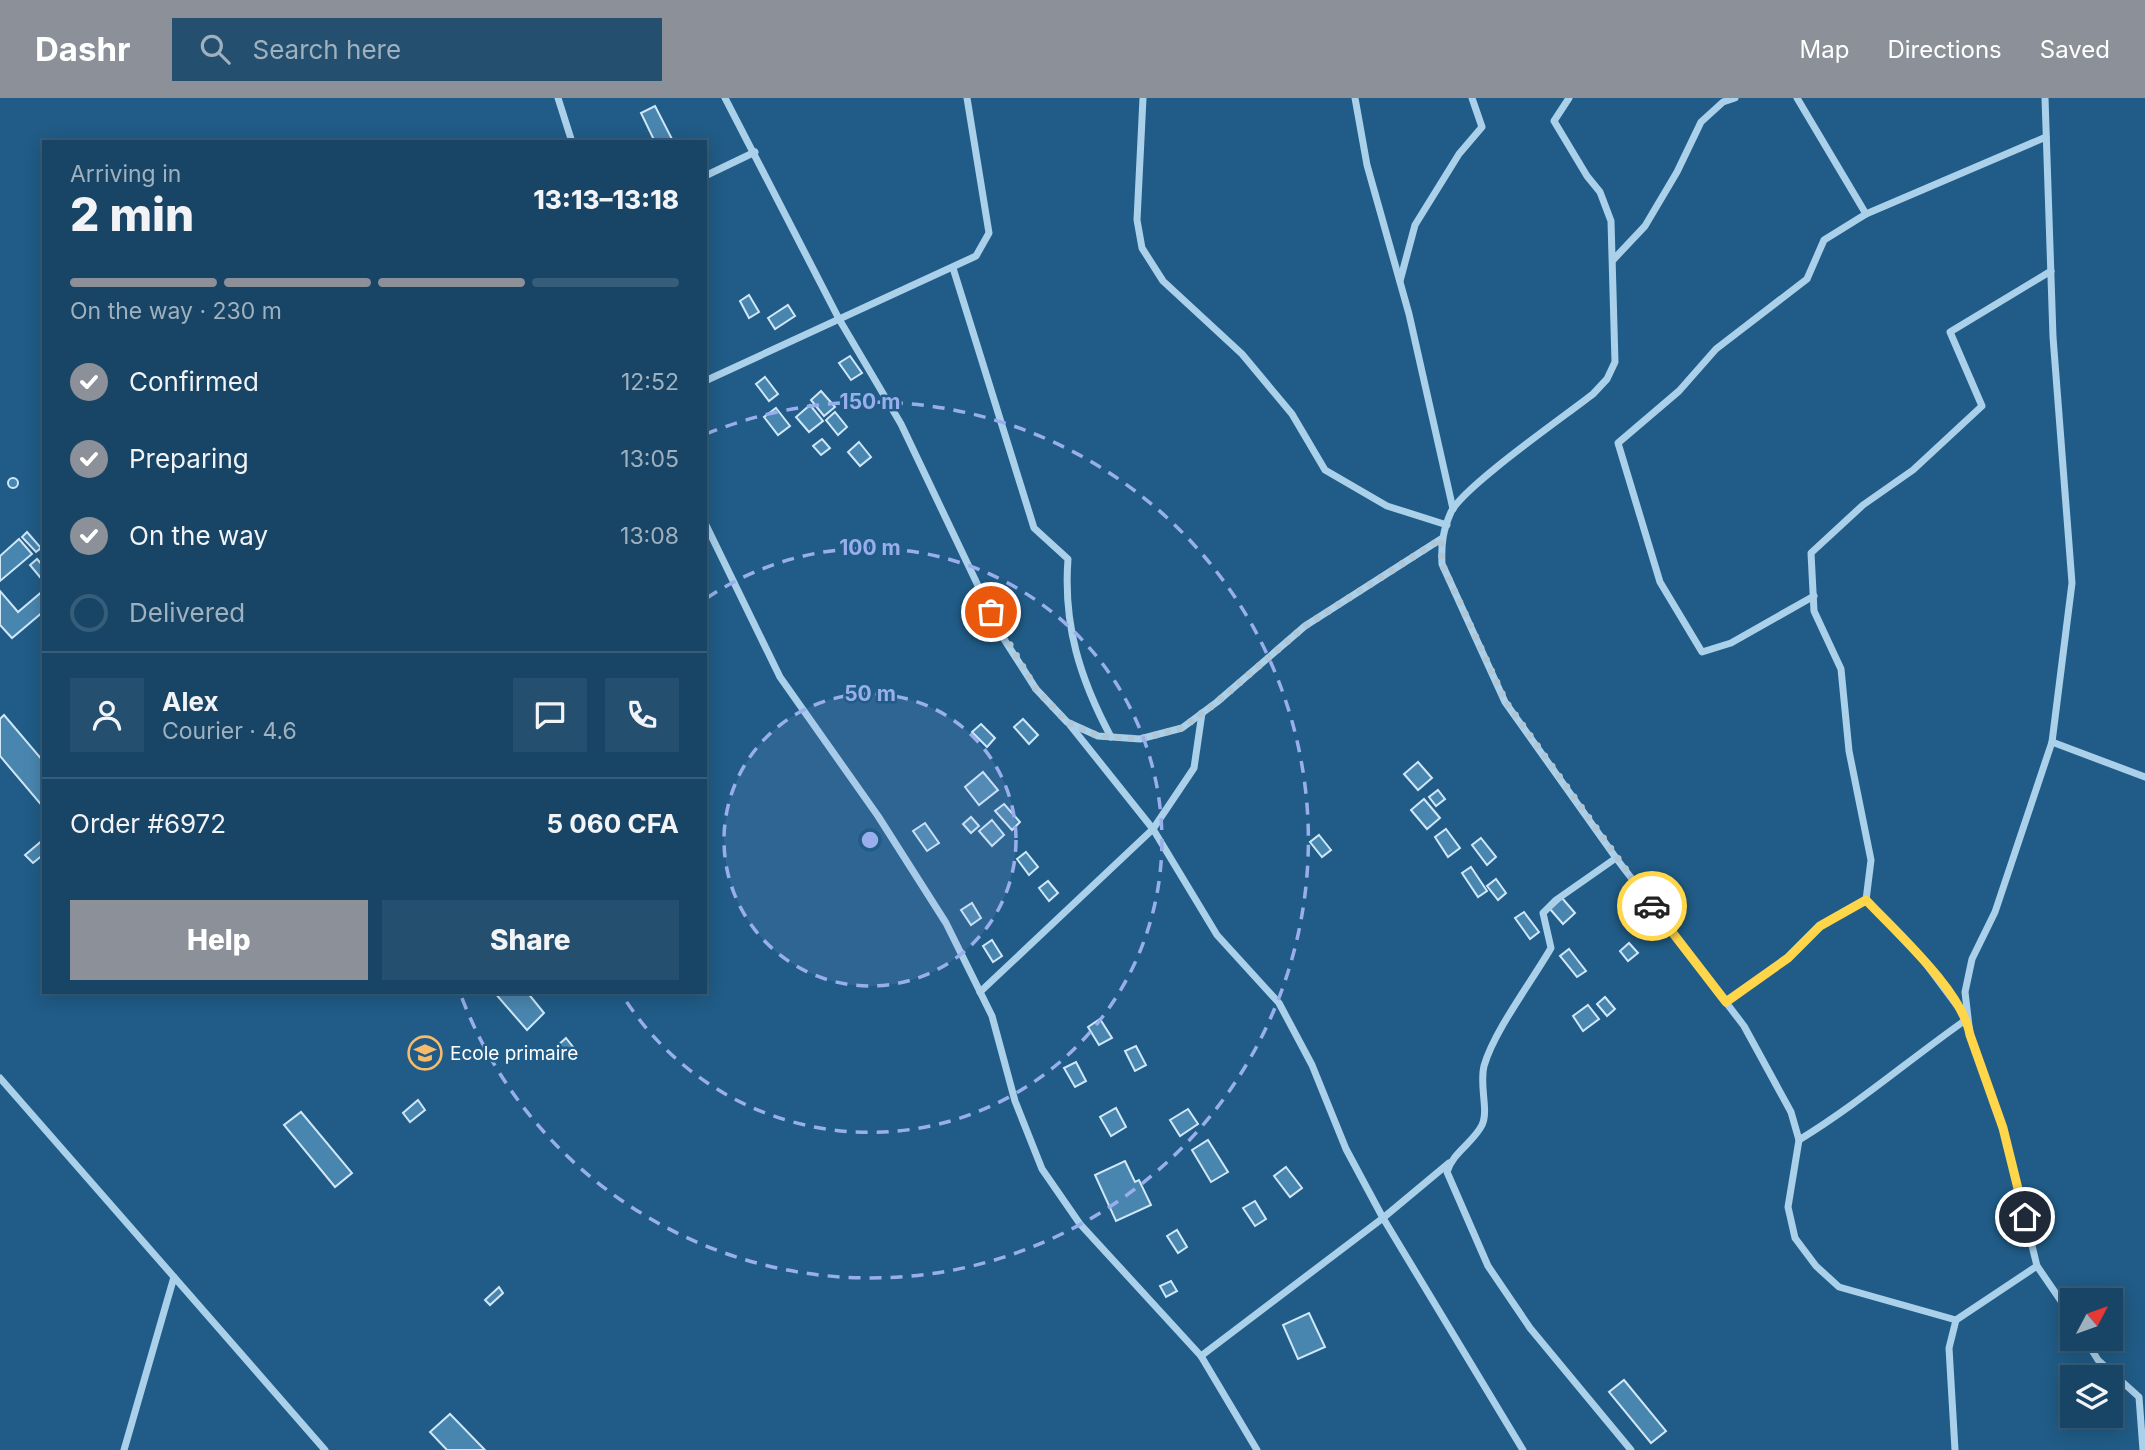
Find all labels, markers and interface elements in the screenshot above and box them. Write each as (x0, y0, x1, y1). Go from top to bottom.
search box (172, 18, 662, 81)
text: Dashr (35, 29, 130, 69)
icon: search (196, 30, 234, 68)
text: Search here (252, 34, 401, 65)
text: Map (1800, 35, 1849, 64)
text: Directions (1887, 35, 2002, 64)
text: Saved (2040, 35, 2110, 64)
text: Arriving in (70, 160, 181, 188)
text: 13:13–13:18 (533, 184, 679, 215)
text: 2 min (70, 186, 194, 242)
text: On the way · 230 m (70, 297, 282, 325)
icon: check (70, 363, 108, 401)
text: Confirmed (129, 366, 259, 397)
text: 12:52 (621, 368, 679, 396)
text: 150 m (840, 389, 900, 414)
icon: check (70, 440, 108, 478)
text: Preparing (129, 443, 249, 474)
text: 13:05 (620, 445, 679, 473)
icon: check (70, 517, 108, 555)
text: On the way (129, 520, 268, 551)
text: 13:08 (620, 522, 679, 550)
text: 100 m (839, 535, 901, 560)
pin (961, 582, 1021, 642)
icon: bag (972, 593, 1010, 631)
text: Delivered (129, 597, 245, 628)
button: person (70, 678, 144, 752)
button: chat (513, 678, 587, 752)
button: phone (605, 678, 679, 752)
text: 50 m (844, 681, 896, 706)
text: Alex (162, 686, 219, 717)
text: Courier · 4.6 (162, 717, 297, 745)
text: Order #6972 (70, 808, 226, 839)
text: 5 060 CFA (547, 808, 679, 839)
centre of rings (858, 828, 882, 852)
courier (1617, 871, 1687, 941)
icon: car (1633, 887, 1671, 925)
button: Help (70, 900, 368, 980)
button: Share (382, 900, 679, 980)
school or university icon: Ecole primaire (406, 1034, 444, 1072)
place label: Ecole primaire (450, 1042, 578, 1065)
pin (1995, 1187, 2055, 1247)
icon: home (2006, 1198, 2044, 1236)
north arrow (2060, 1288, 2123, 1351)
map controls (2060, 1288, 2123, 1428)
button: layers (2060, 1365, 2123, 1428)

